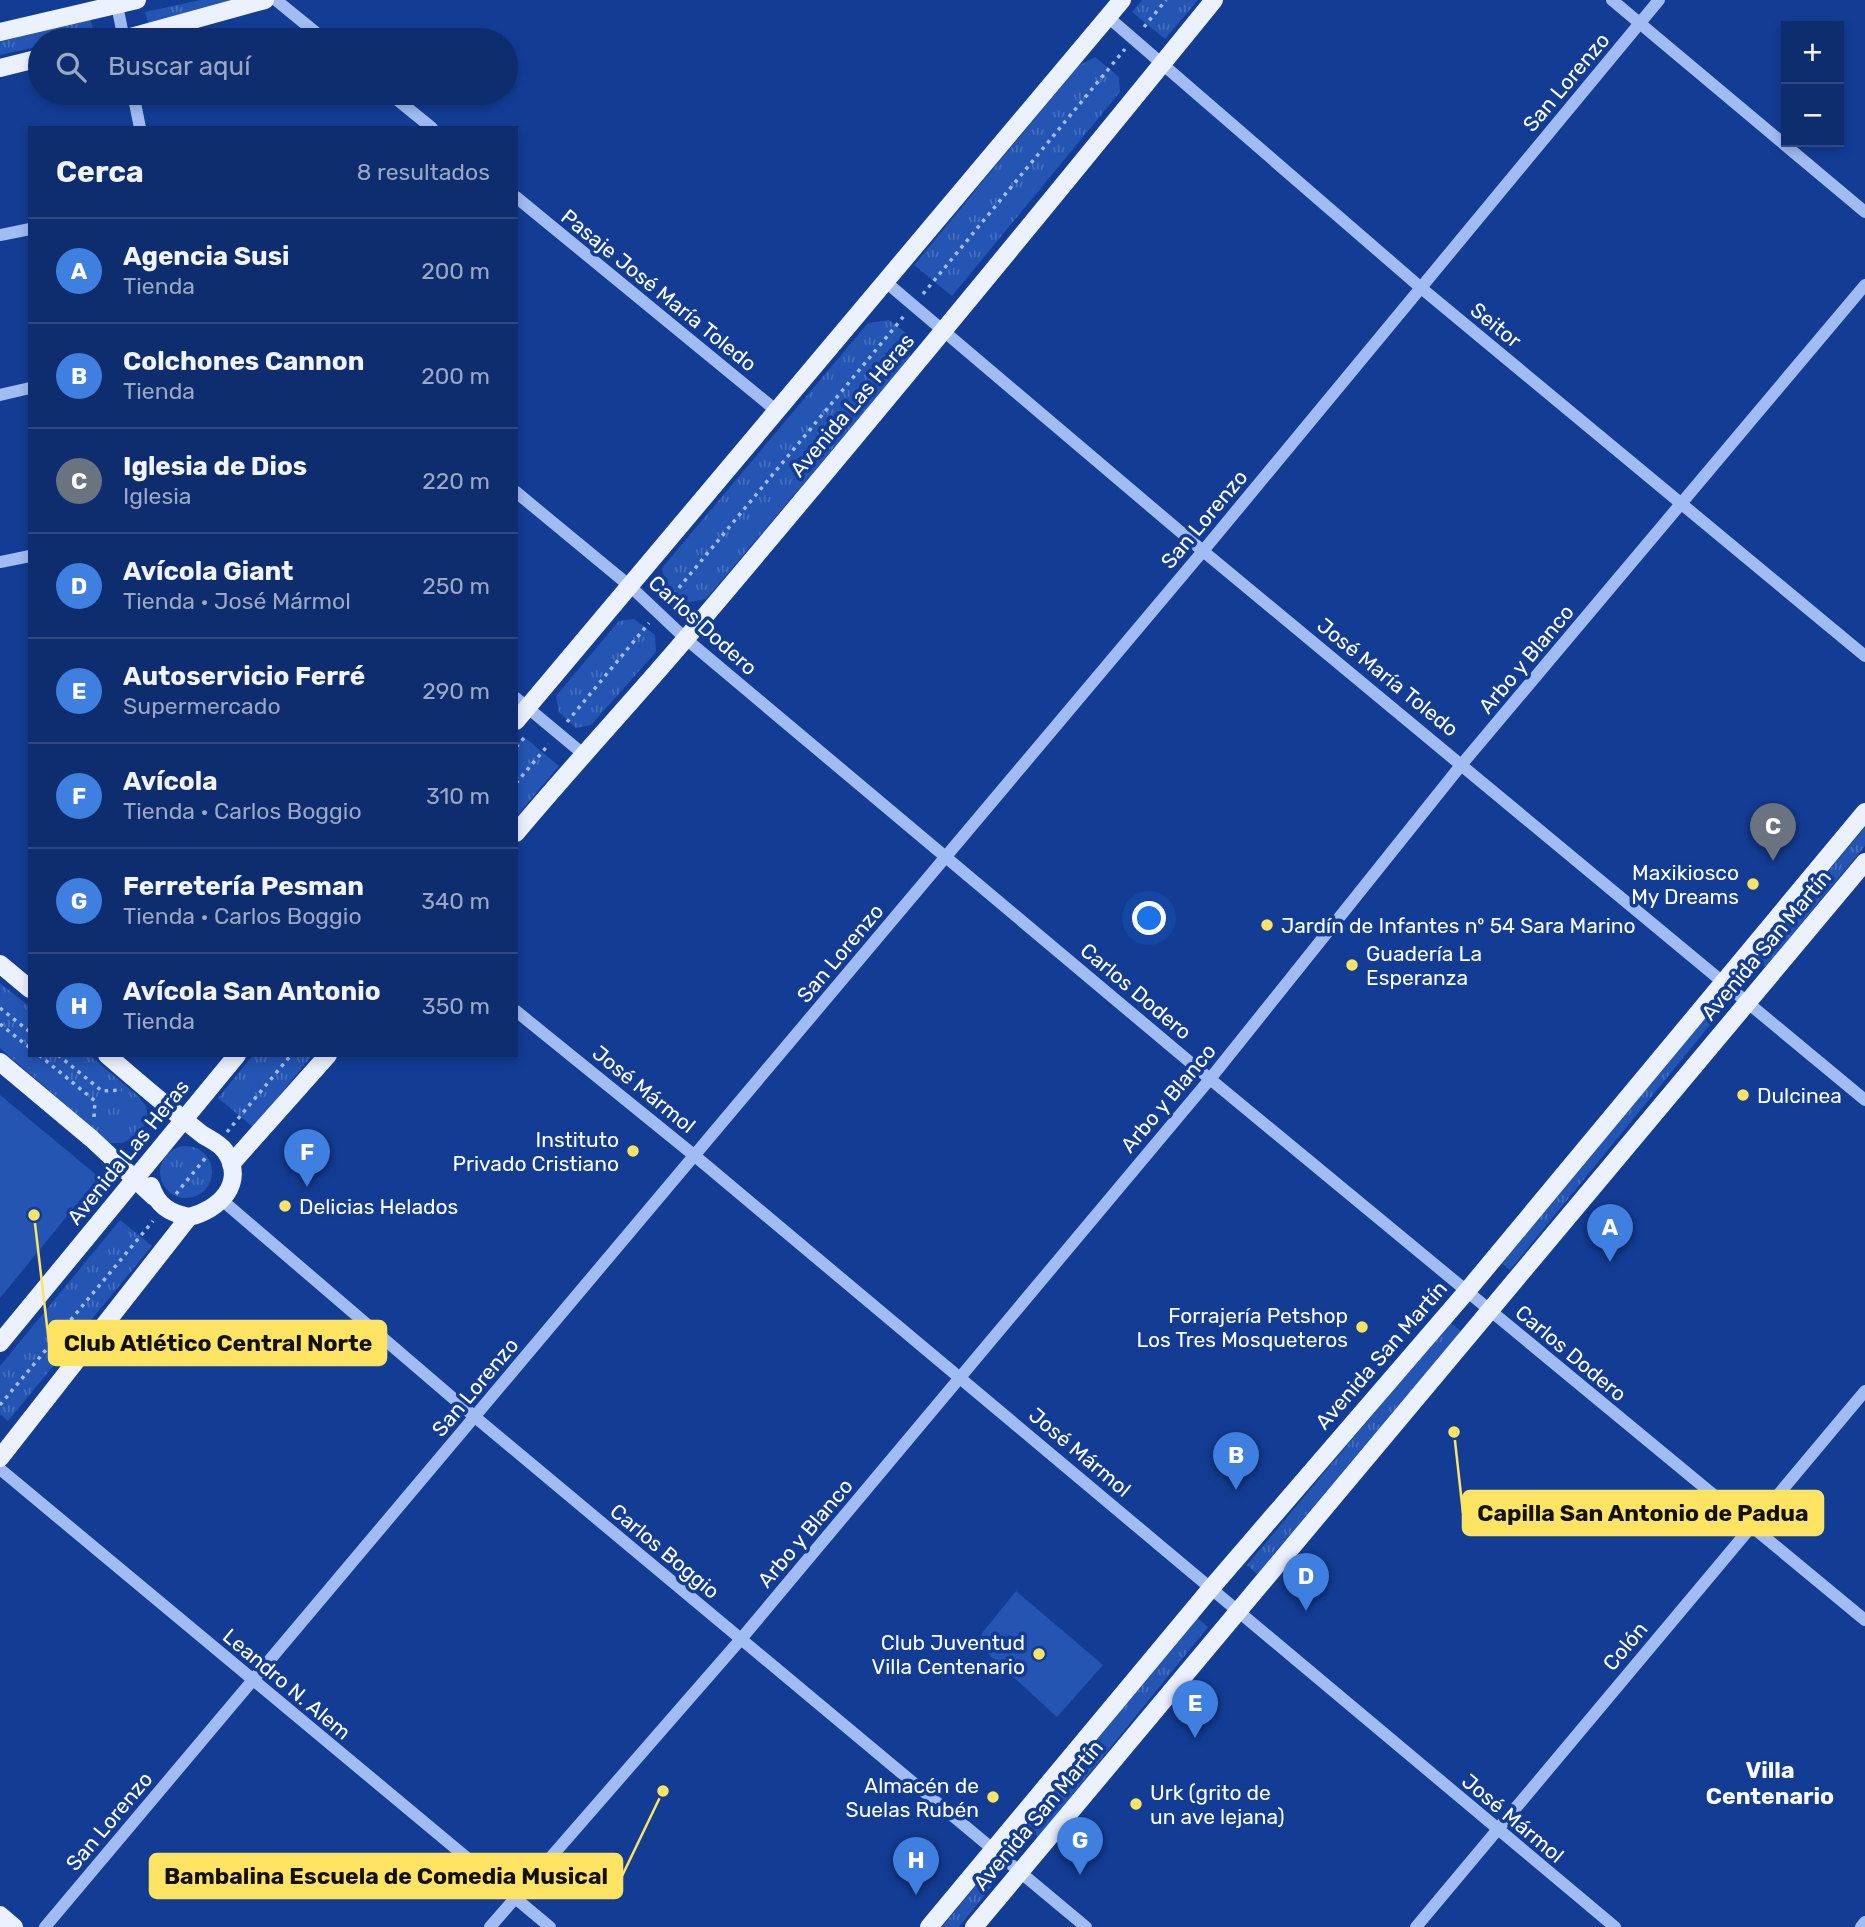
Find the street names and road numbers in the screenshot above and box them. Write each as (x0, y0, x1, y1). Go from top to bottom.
street label: San Lorenzo (1518, 28, 1614, 136)
street label: Pasaje José María Toledo (556, 204, 762, 376)
street label: Seitor (1466, 297, 1526, 353)
street label: Avenida Las Heras (785, 328, 919, 482)
street label: San Lorenzo (1156, 465, 1252, 573)
street label: Carlos Dodero (644, 570, 762, 680)
street label: Arbo y Blanco (1473, 599, 1579, 719)
street label: José María Toledo (1312, 612, 1464, 742)
street label: Avenida San Martín (1696, 865, 1836, 1025)
street label: San Lorenzo (792, 899, 888, 1007)
street label: Carlos Dodero (1075, 937, 1197, 1045)
street label: Arbo y Blanco (1115, 1038, 1221, 1158)
street label: José Mármol (588, 1040, 700, 1138)
street label: Avenida Las Heras (62, 1074, 194, 1230)
street label: Avenida San Martín (1310, 1276, 1452, 1434)
street label: Carlos Dodero (1510, 1299, 1632, 1407)
street label: San Lorenzo (427, 1333, 523, 1441)
street label: José Mármol (1024, 1402, 1136, 1502)
street label: Arbo y Blanco (752, 1473, 858, 1593)
street label: Carlos Boggio (605, 1498, 725, 1604)
street label: Colón (1597, 1617, 1653, 1675)
street label: Leandro N. Alem (218, 1623, 356, 1745)
street label: Avenida San Martín (968, 1735, 1108, 1895)
street label: San Lorenzo (61, 1767, 157, 1875)
street label: José Mármol (1457, 1768, 1569, 1868)

